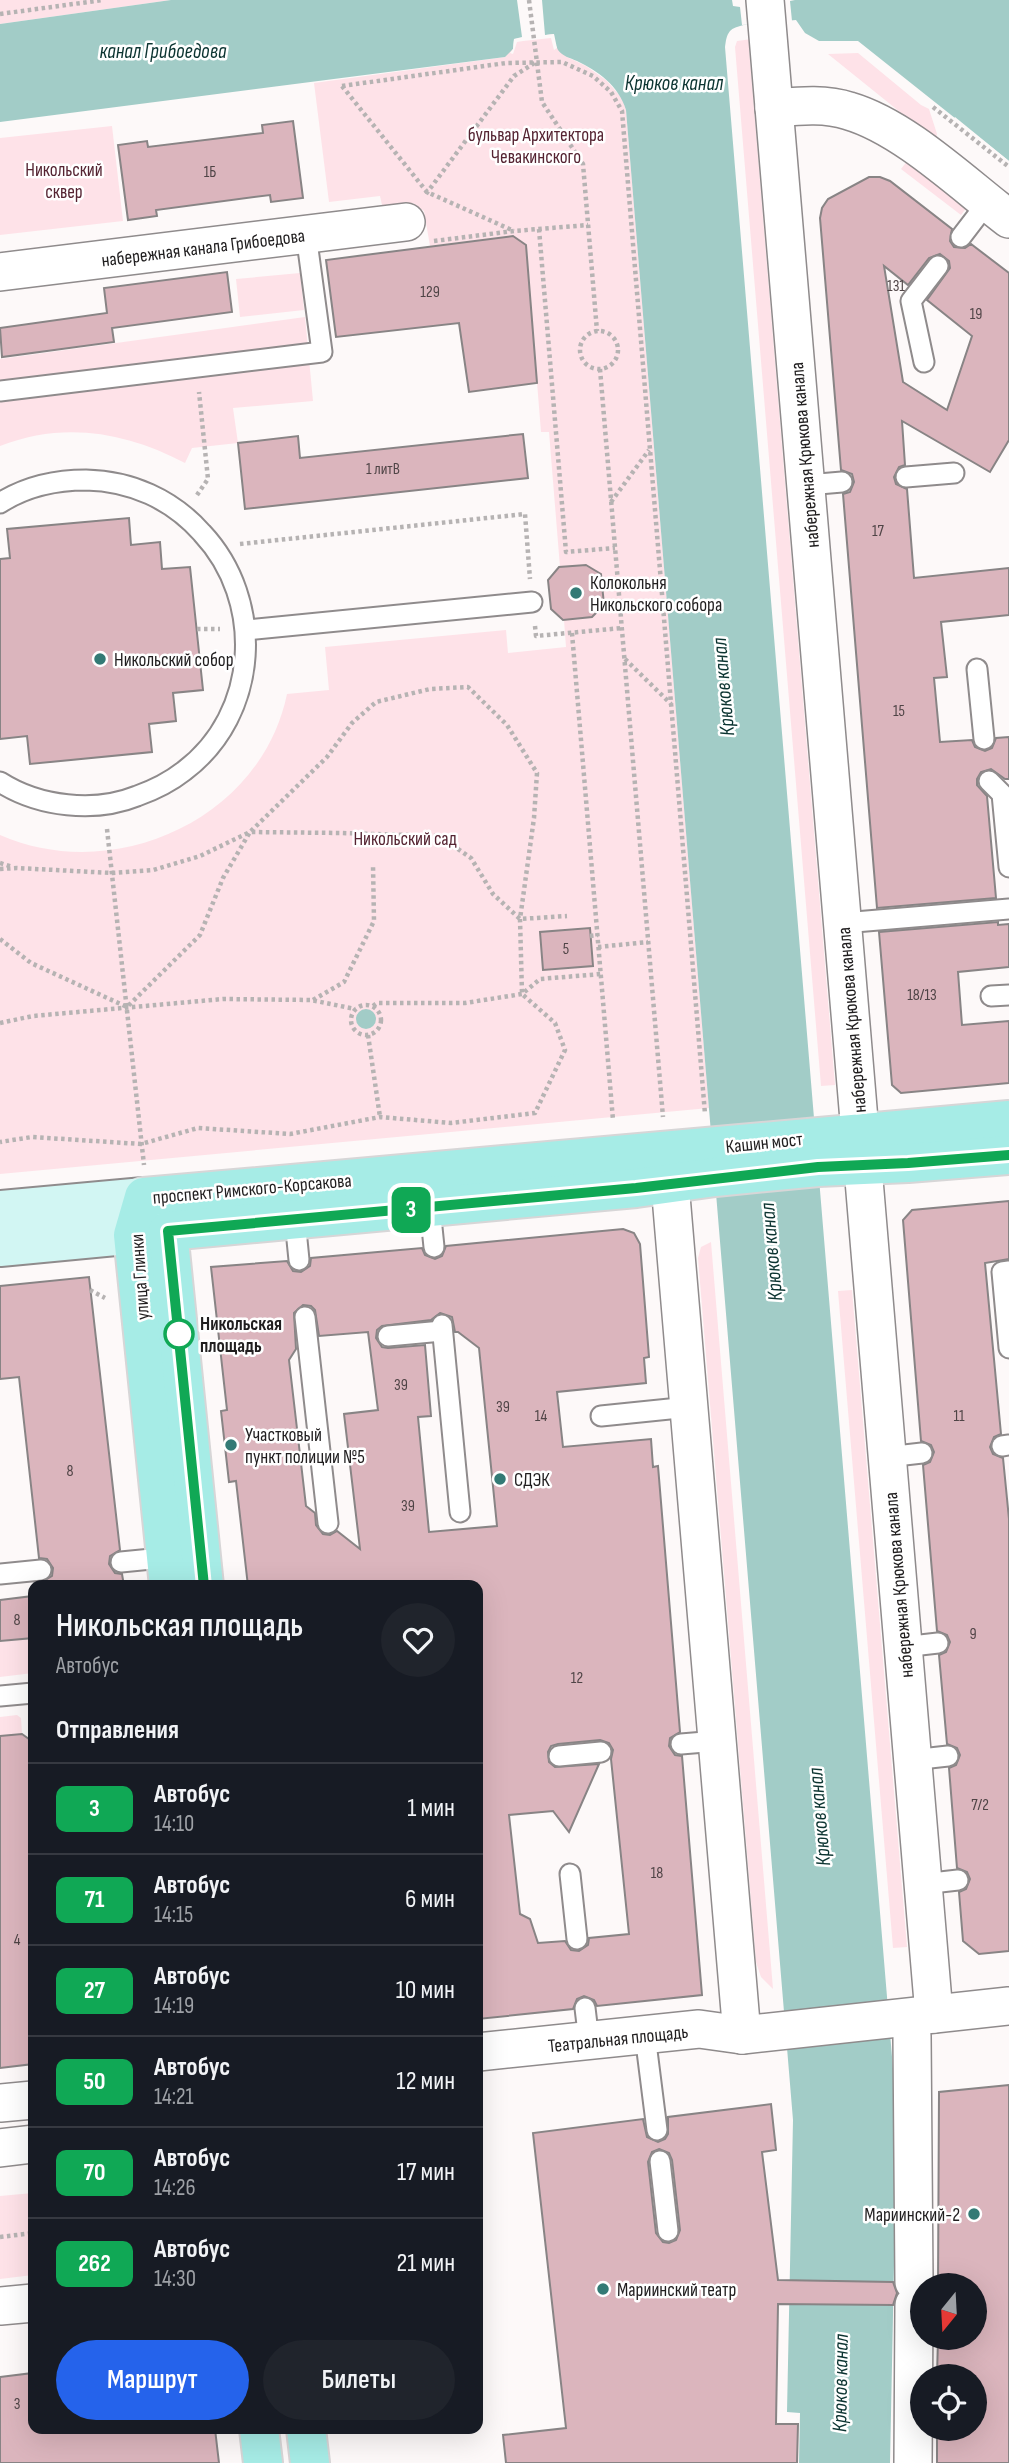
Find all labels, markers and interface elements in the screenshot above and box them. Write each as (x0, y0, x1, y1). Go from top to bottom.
water label: канал Грибоедова (100, 39, 227, 64)
water label: Крюков канал (625, 71, 724, 96)
park label: бульвар Архитектора Чевакинского (468, 124, 604, 169)
park label: Никольский сквер (25, 159, 103, 204)
house number: 1Б (204, 163, 216, 182)
street label: набережная канала Грибоедова (100, 225, 306, 272)
house number: 131 (887, 277, 905, 296)
house number: 129 (420, 283, 440, 302)
house number: 19 (970, 305, 982, 324)
street label: набережная Крюкова канала (786, 361, 825, 549)
house number: 1 литВ (366, 460, 400, 479)
house number: 17 (872, 522, 885, 541)
place label: Колокольня Никольского собора (590, 572, 722, 617)
marker: Колокольня Никольского собора (568, 585, 584, 601)
water label: Крюков канал (707, 636, 740, 737)
place label: Никольский собор (114, 649, 234, 672)
marker: Никольский собор (92, 651, 108, 667)
house number: 15 (893, 702, 905, 721)
park label: Никольский сад (353, 828, 457, 851)
street label: набережная Крюкова канала (833, 926, 872, 1114)
house number: 5 (563, 940, 569, 959)
house number: 18/13 (907, 986, 937, 1005)
street label: Кашин мост (724, 1128, 804, 1159)
street label: проспект Римского-Корсакова (152, 1169, 352, 1210)
line badge: 3 (388, 1187, 434, 1233)
text: 3 (406, 1195, 416, 1224)
water label: Крюков канал (755, 1201, 788, 1302)
street label: улица Глинки (126, 1233, 155, 1321)
place label: Никольская площадь (200, 1313, 282, 1358)
marker: Никольская площадь (164, 1319, 194, 1349)
house number: 39 (394, 1376, 408, 1395)
house number: 39 (496, 1398, 510, 1417)
house number: 14 (535, 1407, 547, 1426)
house number: 11 (953, 1407, 965, 1426)
place label: Участковый пункт полиции №5 (245, 1424, 365, 1469)
marker: Участковый пункт полиции №5 (223, 1437, 239, 1453)
house number: 8 (66, 1462, 74, 1481)
place label: СДЭК (514, 1469, 550, 1492)
marker: СДЭК (492, 1471, 508, 1487)
street label: набережная Крюкова канала (880, 1491, 919, 1679)
house number: 39 (401, 1497, 415, 1516)
button: heart (381, 1603, 455, 1677)
text: Никольская площадь (56, 1606, 303, 1646)
house number: 8 (13, 1611, 21, 1630)
house number: 9 (969, 1625, 977, 1644)
text: Автобус (56, 1652, 119, 1680)
house number: 12 (571, 1669, 583, 1688)
text: Отправления (56, 1715, 179, 1746)
water label: Крюков канал (803, 1766, 836, 1867)
text: Автобус (154, 1779, 230, 1810)
text: 1 мин (407, 1793, 455, 1824)
text: 3 (89, 1794, 100, 1823)
house number: 7/2 (971, 1796, 989, 1815)
text: 14:10 (154, 1810, 194, 1838)
house number: 18 (651, 1864, 663, 1883)
text: Автобус (154, 1870, 230, 1901)
text: 6 мин (405, 1884, 455, 1915)
text: 71 (85, 1885, 104, 1914)
text: 14:15 (154, 1901, 193, 1929)
house number: 4 (14, 1931, 21, 1950)
text: Автобус (154, 1961, 230, 1992)
text: 10 мин (396, 1975, 455, 2006)
text: 27 (84, 1976, 105, 2005)
text: 14:19 (154, 1992, 194, 2020)
street label: Театральная площадь (547, 2021, 689, 2058)
text: Автобус (154, 2052, 230, 2083)
text: 12 мин (396, 2066, 455, 2097)
text: 50 (84, 2067, 105, 2096)
text: 14:21 (154, 2083, 194, 2111)
text: Автобус (154, 2143, 230, 2174)
text: 17 мин (397, 2157, 455, 2188)
text: 70 (84, 2158, 105, 2187)
text: 14:26 (154, 2174, 196, 2202)
place label: Мариинский-2 (864, 2204, 960, 2227)
marker: Мариинский-2 (966, 2206, 982, 2222)
text: Автобус (154, 2234, 230, 2265)
text: 21 мин (397, 2248, 455, 2279)
text: 262 (78, 2249, 111, 2278)
text: 14:30 (154, 2265, 196, 2293)
north arrow (910, 2273, 987, 2350)
map controls (910, 2273, 987, 2441)
place label: Мариинский театр (617, 2279, 736, 2302)
marker: Мариинский театр (595, 2281, 611, 2297)
water label: Крюков канал (827, 2333, 854, 2432)
button: Маршрут (56, 2340, 249, 2420)
button: Билеты (263, 2340, 455, 2420)
button: locate (910, 2364, 987, 2441)
house number: 3 (14, 2395, 20, 2414)

